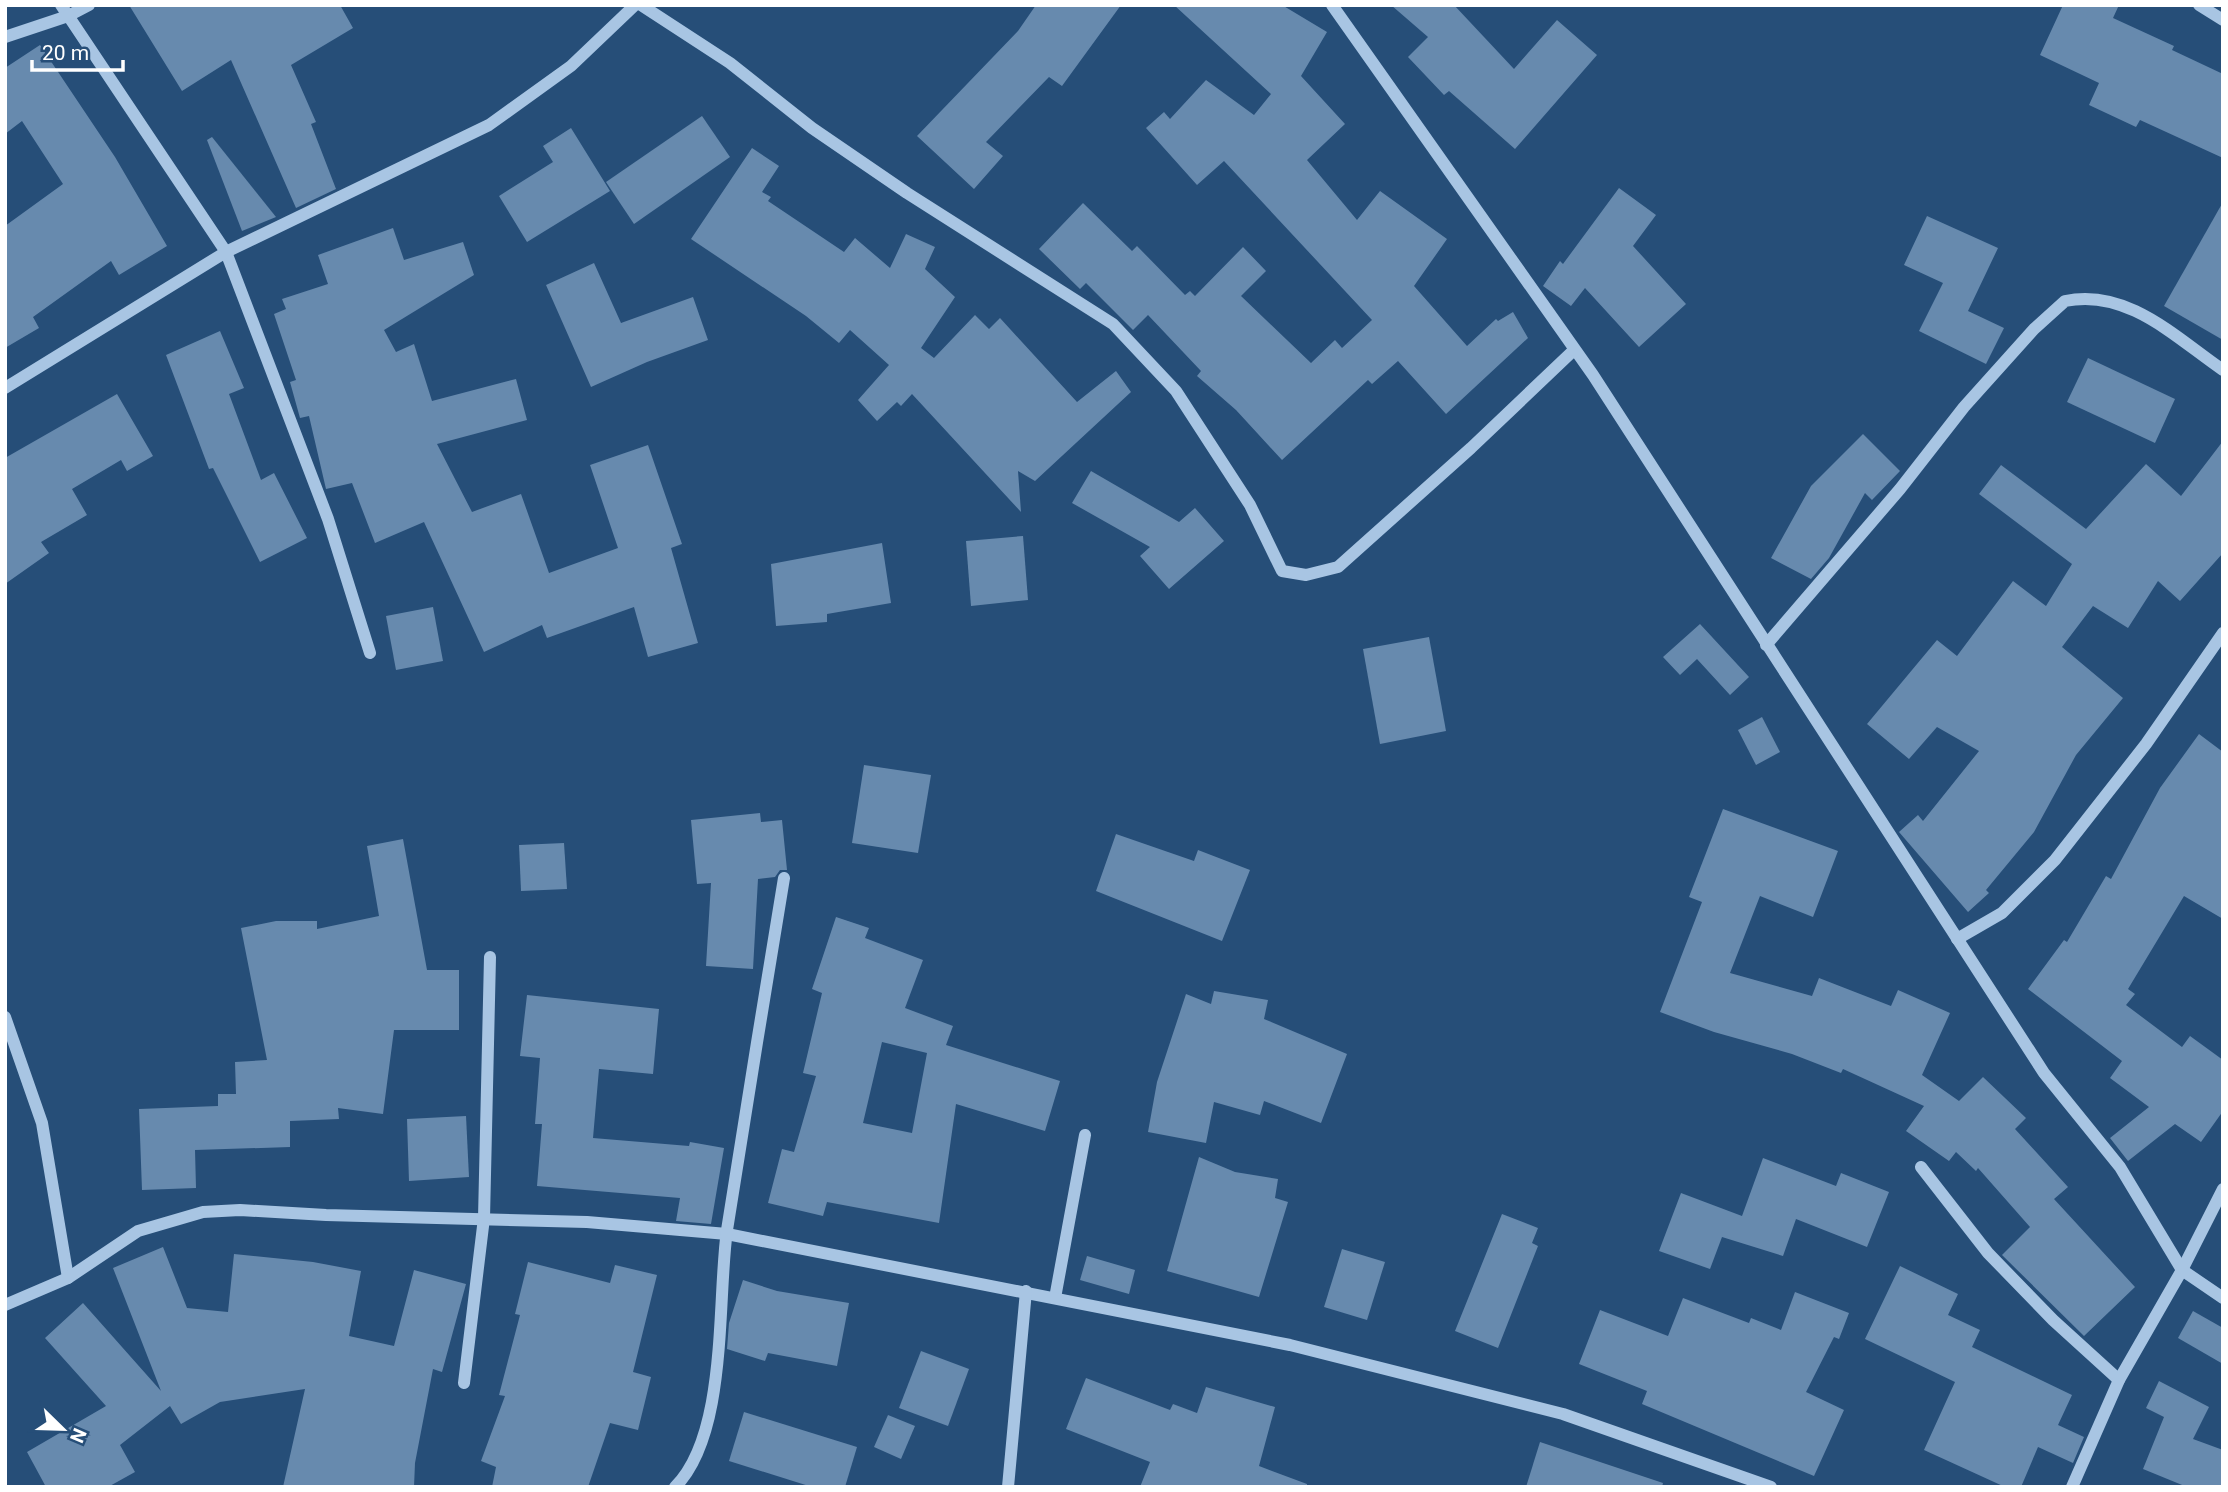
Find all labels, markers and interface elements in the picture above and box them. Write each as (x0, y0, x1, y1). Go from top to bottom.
scale bar (32, 28, 122, 72)
text: 20 m (42, 41, 89, 65)
north arrow (28, 1394, 98, 1464)
text: N (65, 1425, 91, 1446)

